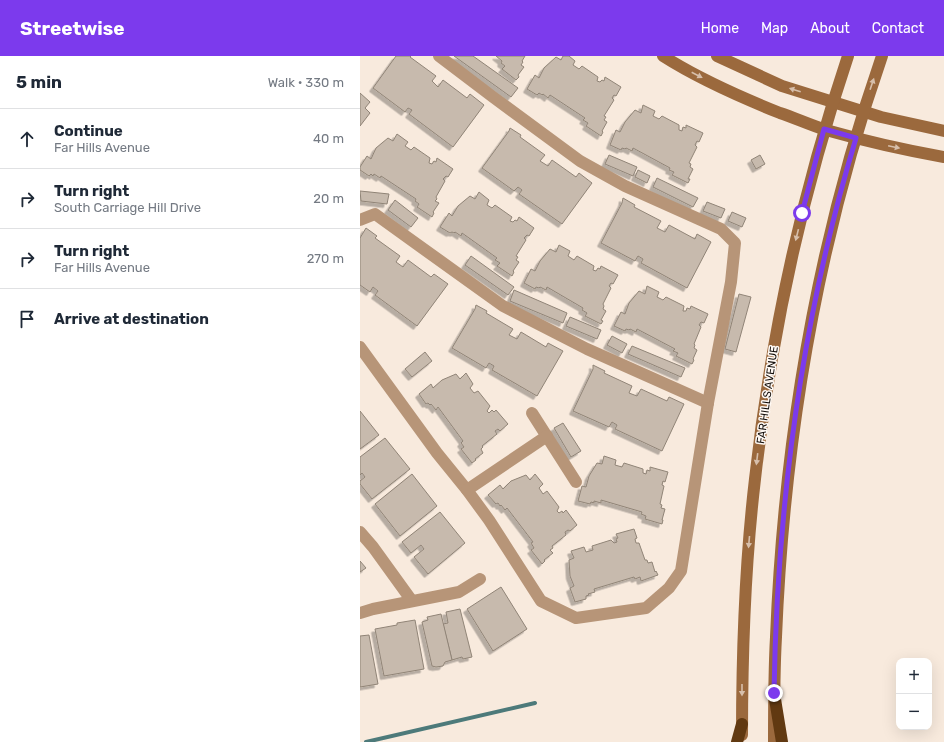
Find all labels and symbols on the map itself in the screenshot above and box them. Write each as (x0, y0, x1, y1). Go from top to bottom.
one-way arrow (691, 72, 703, 78)
one-way arrow (870, 78, 876, 90)
one-way arrow (789, 87, 801, 93)
one-way arrow (888, 145, 900, 151)
route start (793, 204, 811, 222)
one-way arrow (794, 229, 800, 241)
street label: FAR HILLS AVENUE (754, 345, 781, 445)
one-way arrow (754, 453, 760, 465)
one-way arrow (745, 536, 752, 548)
one-way arrow (739, 684, 745, 697)
route end (765, 684, 783, 702)

